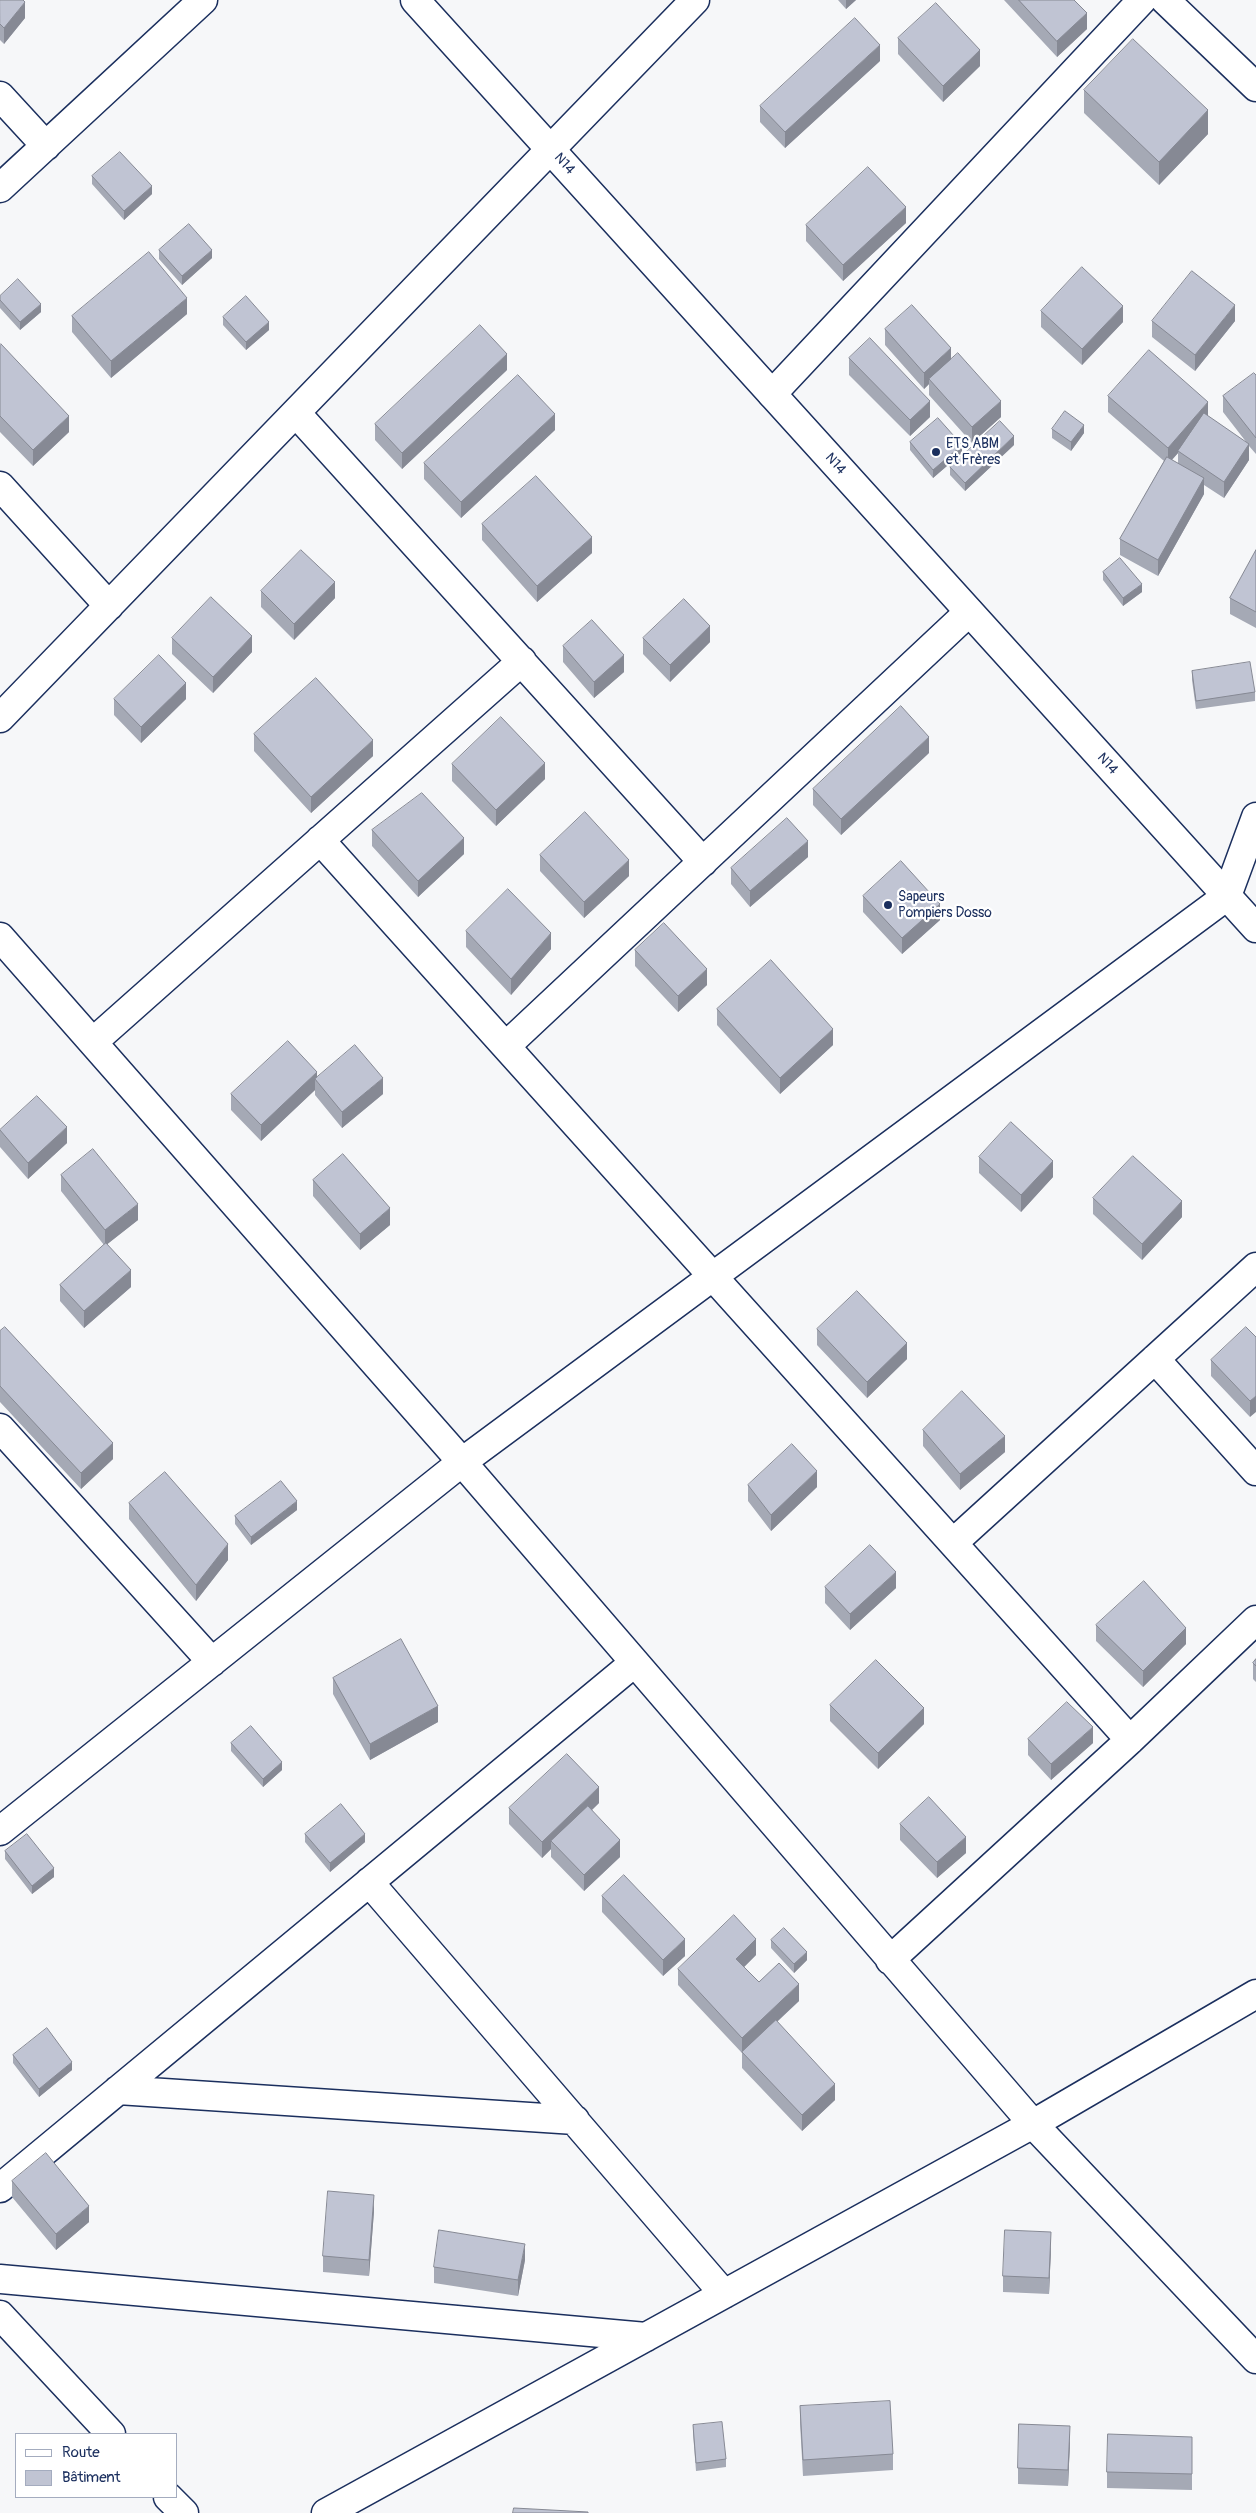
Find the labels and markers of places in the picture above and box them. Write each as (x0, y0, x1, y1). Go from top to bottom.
place label: ETS ABM et Frères (946, 436, 1000, 468)
marker: ETS ABM et Frères (930, 446, 942, 458)
place label: Sapeurs Pompiers Dosso (898, 889, 992, 922)
marker: Sapeurs Pompiers Dosso (882, 899, 894, 911)

